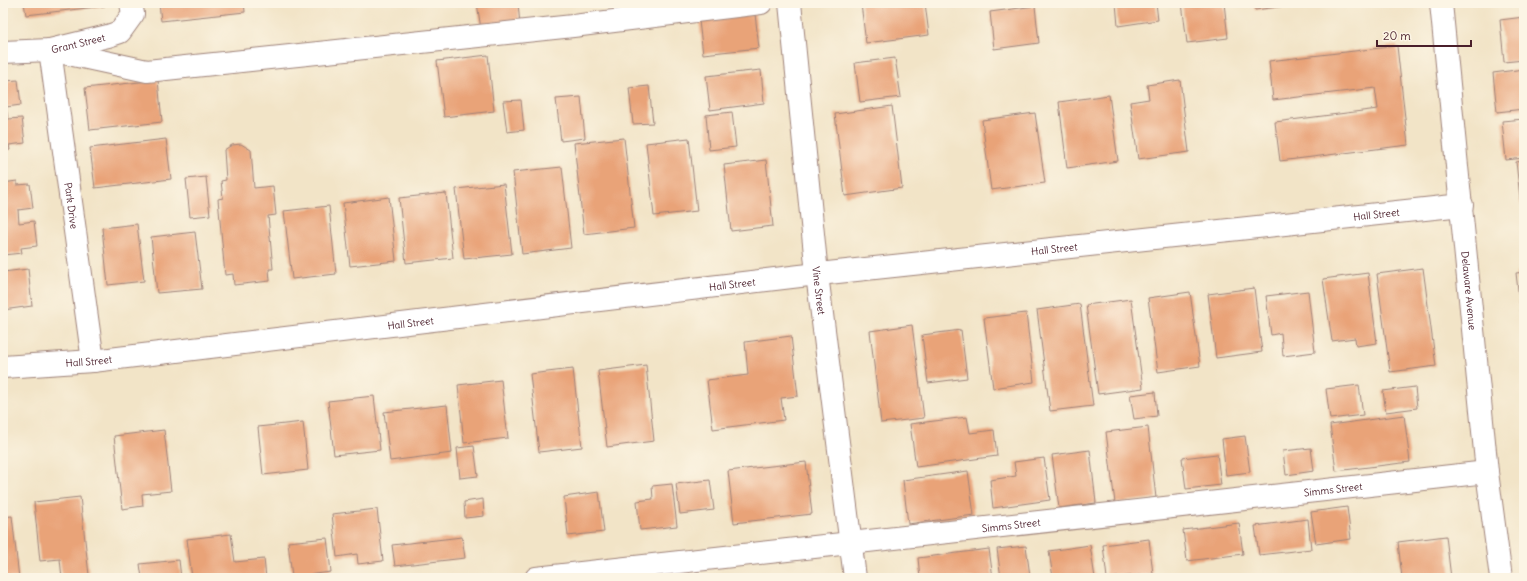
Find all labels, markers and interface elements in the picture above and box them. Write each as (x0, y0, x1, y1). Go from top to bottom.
scale bar (1377, 22, 1471, 48)
text: 20 m (1383, 28, 1411, 43)
street label: Grant Street (50, 31, 107, 56)
street label: Park Drive (61, 182, 81, 230)
street label: Hall Street (1353, 206, 1401, 224)
street label: Hall Street (1030, 240, 1079, 258)
street label: Delaware Avenue (1458, 251, 1479, 331)
street label: Vine Street (809, 266, 828, 316)
street label: Hall Street (708, 275, 757, 294)
street label: Hall Street (387, 314, 435, 333)
street label: Hall Street (65, 353, 113, 370)
street label: Simms Street (1303, 480, 1364, 499)
street label: Simms Street (981, 516, 1042, 535)

